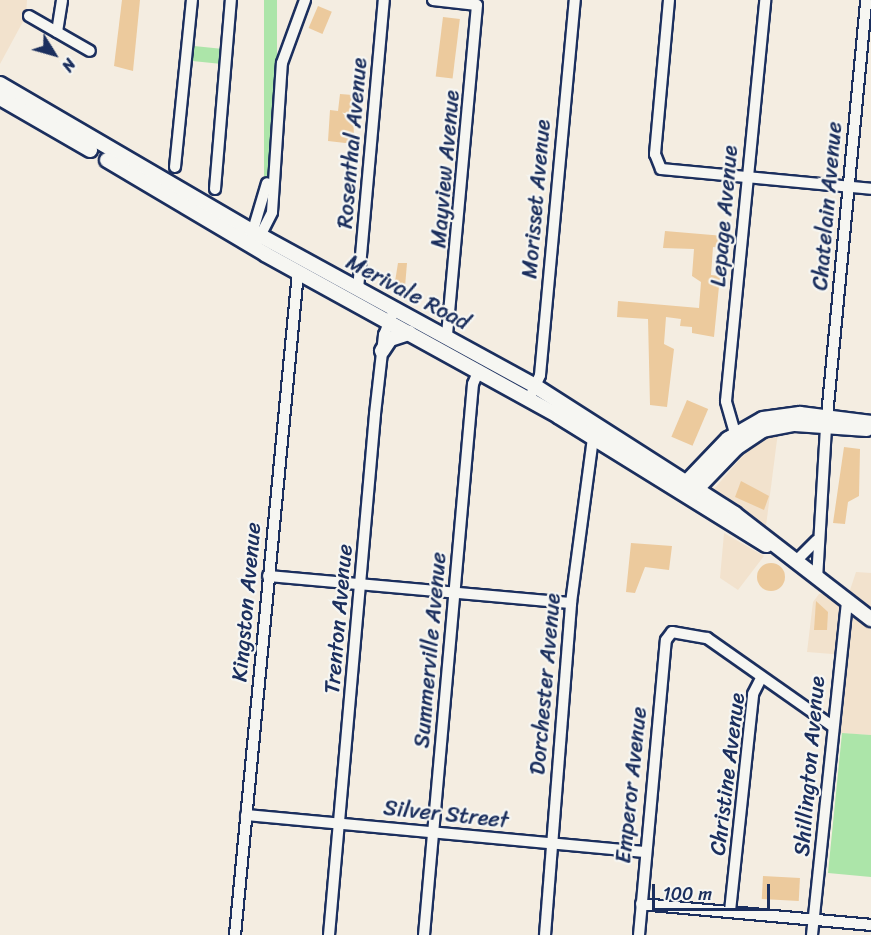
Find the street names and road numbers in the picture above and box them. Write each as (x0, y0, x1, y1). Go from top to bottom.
street label: Rosenthal Avenue (331, 56, 373, 230)
street label: Mayview Avenue (425, 89, 465, 249)
street label: Morisset Avenue (516, 118, 556, 280)
street label: Chatelain Avenue (807, 121, 847, 291)
street label: Lepage Avenue (705, 144, 743, 288)
street label: Merivale Road (342, 248, 474, 336)
street label: Kingston Avenue (226, 521, 266, 683)
street label: Trenton Avenue (318, 543, 358, 695)
street label: Summerville Avenue (408, 551, 452, 749)
street label: Dorchester Avenue (524, 592, 566, 776)
street label: Shillington Avenue (788, 675, 830, 857)
street label: Christine Avenue (704, 691, 750, 857)
street label: Emperor Avenue (610, 705, 652, 865)
street label: Silver Street (382, 794, 510, 834)

